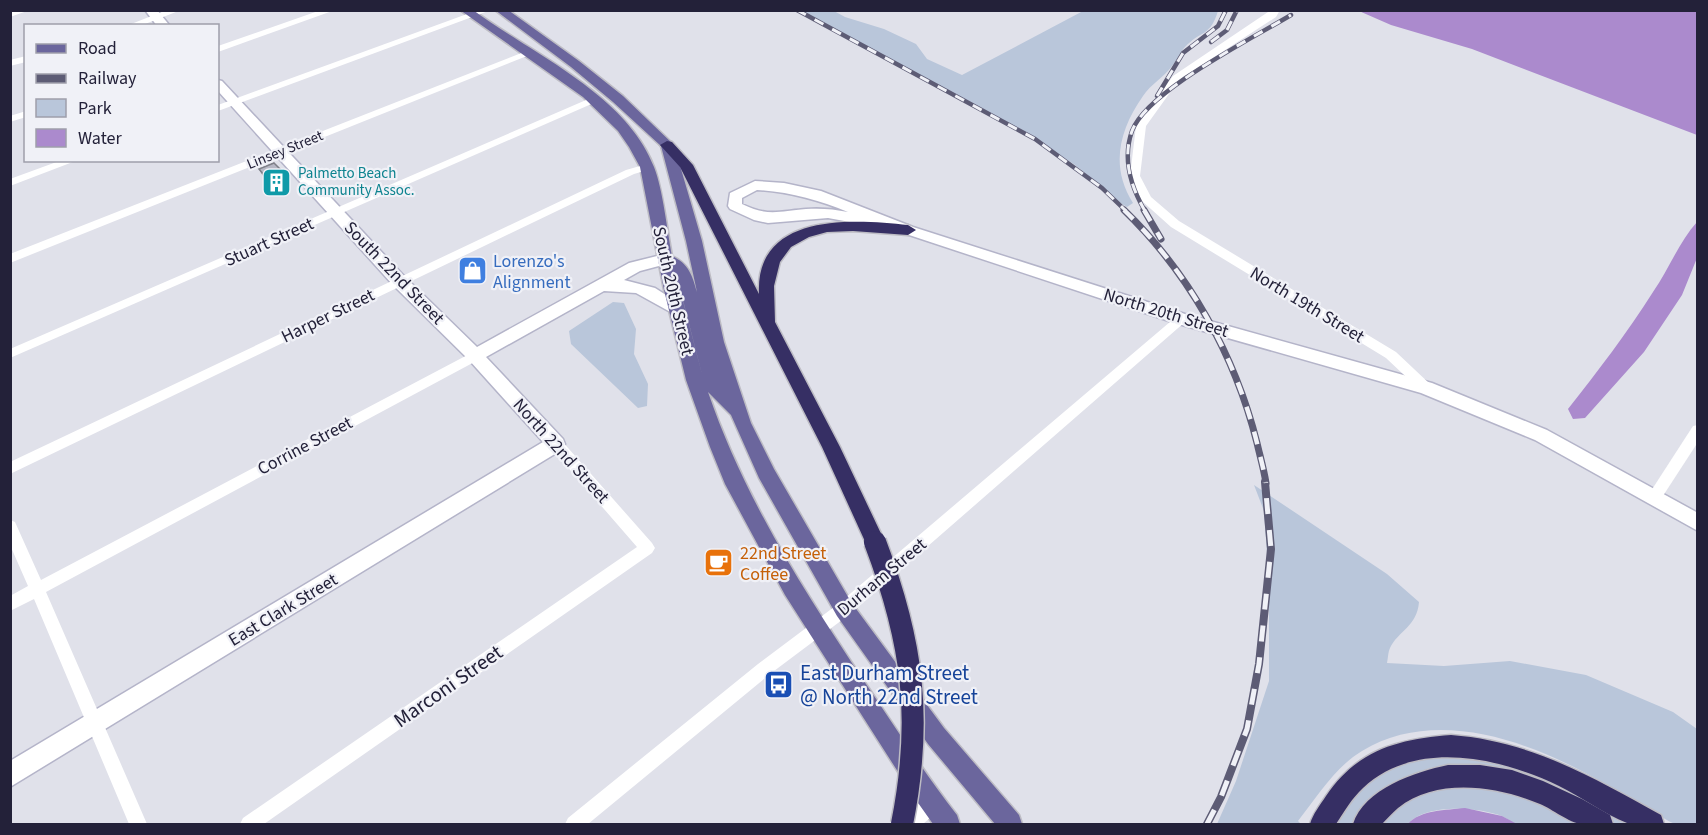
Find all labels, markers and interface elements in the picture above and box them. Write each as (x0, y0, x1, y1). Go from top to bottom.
legend (24, 24, 219, 162)
text: Road (78, 36, 117, 61)
text: Railway (78, 66, 137, 91)
text: Park (78, 96, 112, 121)
street label: Linsey Street (244, 125, 326, 175)
text: Water (78, 126, 122, 151)
place label: Palmetto Beach Community Assoc. (298, 163, 414, 201)
building icon: Palmetto Beach Community Assoc. (261, 166, 293, 198)
street label: Stuart Street (220, 211, 318, 273)
street label: South 22nd Street (338, 216, 450, 330)
street label: South 20th Street (646, 224, 700, 358)
place label: Lorenzo's Alignment (493, 249, 571, 295)
shop icon: Lorenzo's Alignment (456, 255, 488, 287)
street label: North 19th Street (1245, 261, 1369, 349)
street label: North 20th Street (1100, 282, 1232, 344)
street label: Harper Street (277, 283, 379, 349)
street label: North 22nd Street (507, 393, 615, 509)
street label: Corrine Street (253, 410, 357, 482)
street label: Durham Street (832, 532, 932, 622)
place label: 22nd Street Coffee (740, 541, 826, 587)
cafe icon: 22nd Street Coffee (703, 547, 735, 579)
street label: East Clark Street (224, 568, 342, 652)
street label: Marconi Street (387, 637, 509, 735)
place label: East Durham Street @ North 22nd Street (800, 658, 978, 712)
bus stop icon: East Durham Street @ North 22nd Street (763, 669, 795, 701)

